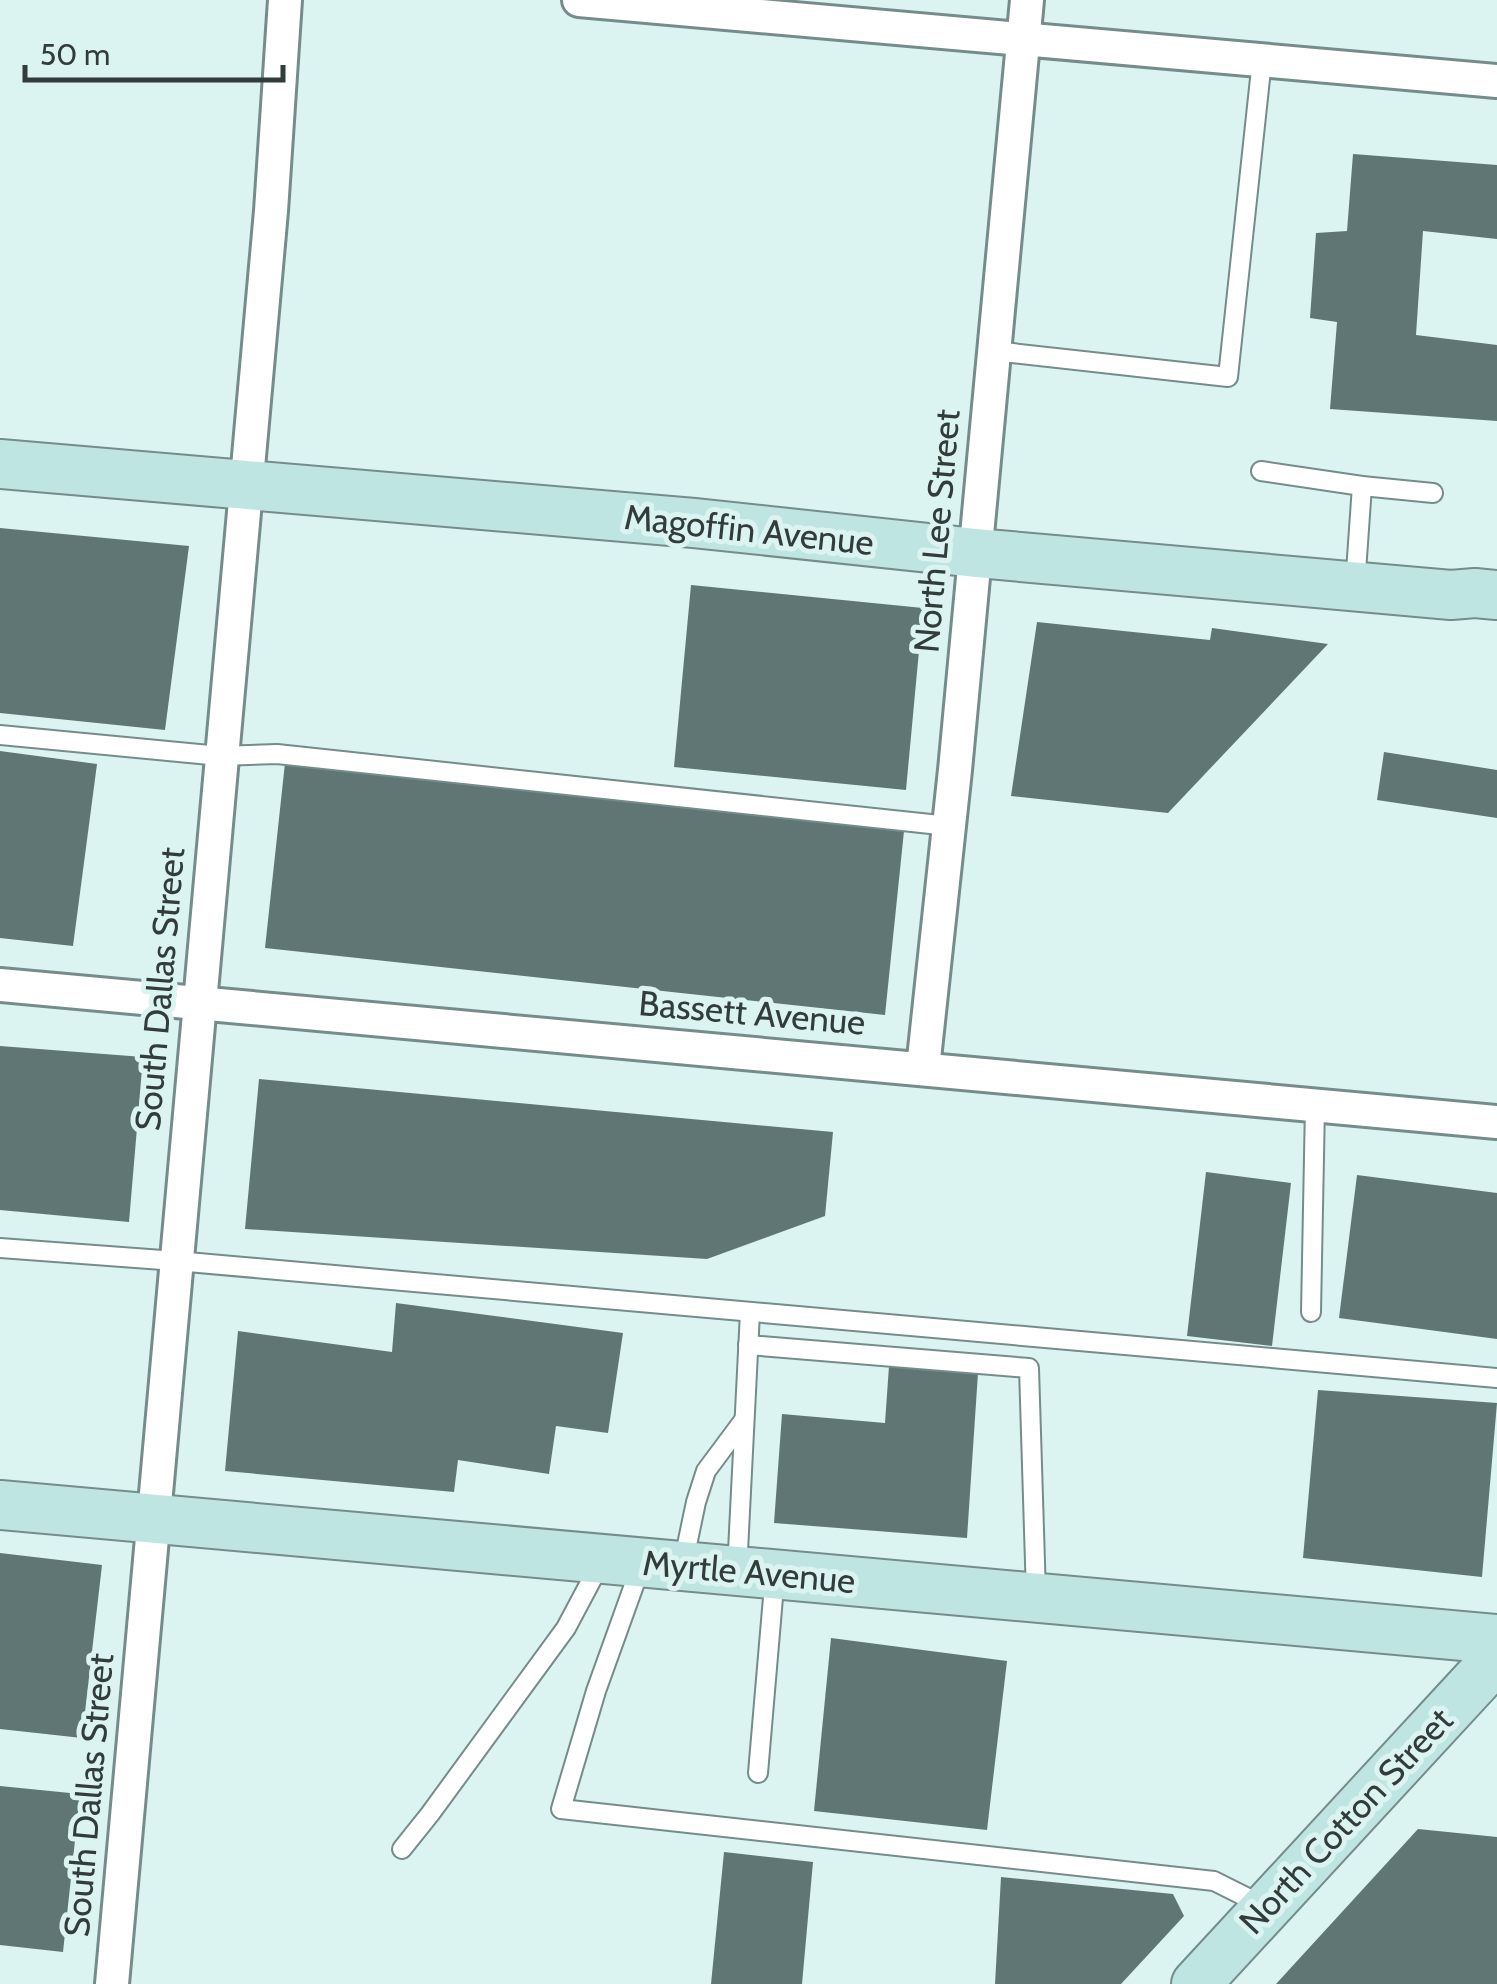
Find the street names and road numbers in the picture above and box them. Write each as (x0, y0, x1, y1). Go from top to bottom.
street label: North Lee Street (904, 407, 969, 654)
street label: Magoffin Avenue (622, 495, 876, 564)
street label: South Dallas Street (126, 845, 193, 1132)
street label: Bassett Avenue (637, 981, 867, 1044)
street label: Myrtle Avenue (641, 1541, 857, 1602)
street label: South Dallas Street (55, 1651, 122, 1938)
street label: North Cotton Street (1230, 1699, 1462, 1943)

